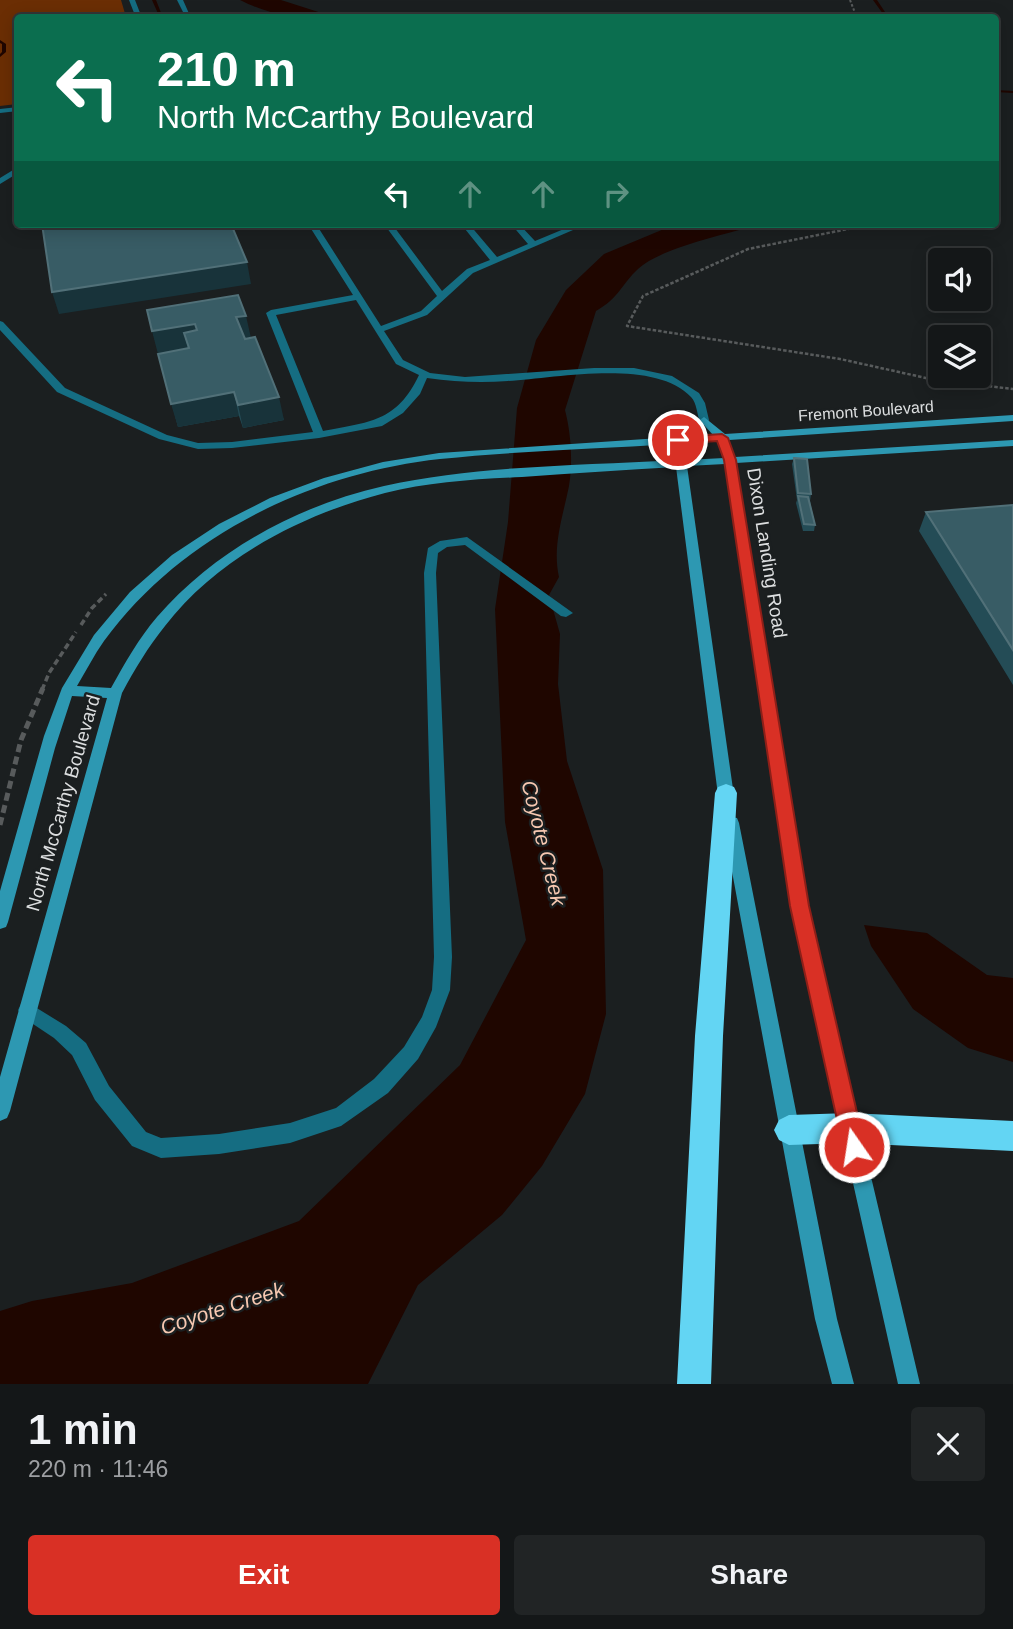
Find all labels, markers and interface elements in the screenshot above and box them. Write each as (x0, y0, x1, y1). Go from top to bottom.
icon: left (42, 42, 133, 133)
text: 210 m (157, 42, 296, 96)
text: North McCarthy Boulevard (157, 99, 534, 135)
icon: left (378, 175, 416, 213)
icon: ahead (451, 175, 489, 213)
icon: ahead (524, 175, 562, 213)
icon: right (597, 175, 635, 213)
map controls (928, 248, 991, 388)
button: sound (928, 248, 991, 311)
button: layers (928, 325, 991, 388)
street label: Fremont Boulevard (798, 398, 934, 424)
pin (648, 410, 708, 470)
icon: arrive (659, 421, 697, 459)
street label: Dixon Landing Road (743, 466, 791, 640)
street label: North McCarthy Boulevard (22, 693, 104, 913)
water label: Coyote Creek (517, 778, 571, 910)
position arrow (817, 1110, 891, 1184)
water label: Coyote Creek (157, 1277, 288, 1339)
text: 1 min (28, 1406, 138, 1453)
button: close (911, 1407, 985, 1481)
text: 220 m · 11:46 (28, 1456, 168, 1482)
button: Exit (28, 1535, 500, 1615)
button: Share (514, 1535, 985, 1615)

